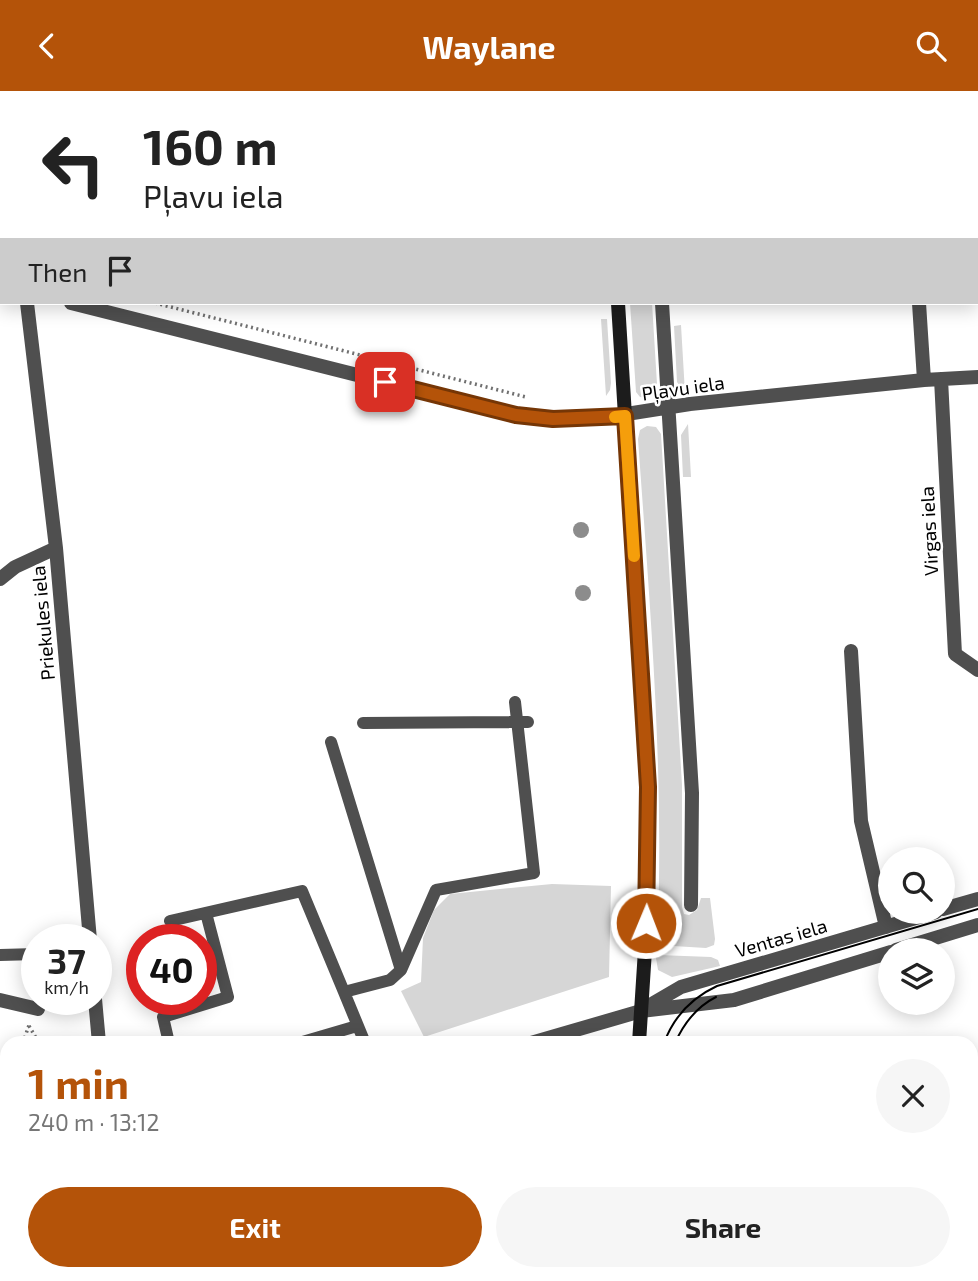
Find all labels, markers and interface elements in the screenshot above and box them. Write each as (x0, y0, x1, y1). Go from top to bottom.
icon: back (28, 27, 66, 65)
text: Waylane (422, 27, 556, 65)
icon: search (912, 27, 950, 65)
text: 160 m (143, 116, 278, 175)
icon: left (28, 119, 119, 210)
text: Pļavu iela (143, 176, 283, 214)
icon: arrive (101, 252, 139, 290)
text: Then (28, 256, 87, 287)
pin (355, 352, 415, 412)
icon: arrive (366, 363, 404, 401)
street label: Pļavu iela (640, 370, 726, 407)
street label: Virgas iela (915, 486, 942, 576)
street label: Priekules iela (26, 565, 59, 681)
map controls (878, 847, 955, 1015)
button: search (878, 847, 955, 924)
position arrow (609, 886, 683, 960)
street label: Ventas iela (732, 913, 830, 962)
speed limit sign: 40 (126, 924, 217, 1015)
button: layers (878, 938, 955, 1015)
text: 37 (47, 939, 86, 981)
text: km/h (44, 976, 89, 998)
text: 1 min (28, 1057, 129, 1107)
button: close (876, 1059, 950, 1133)
text: 240 m · 13:12 (28, 1108, 159, 1136)
button: Exit (28, 1187, 482, 1267)
button: Share (496, 1187, 950, 1267)

